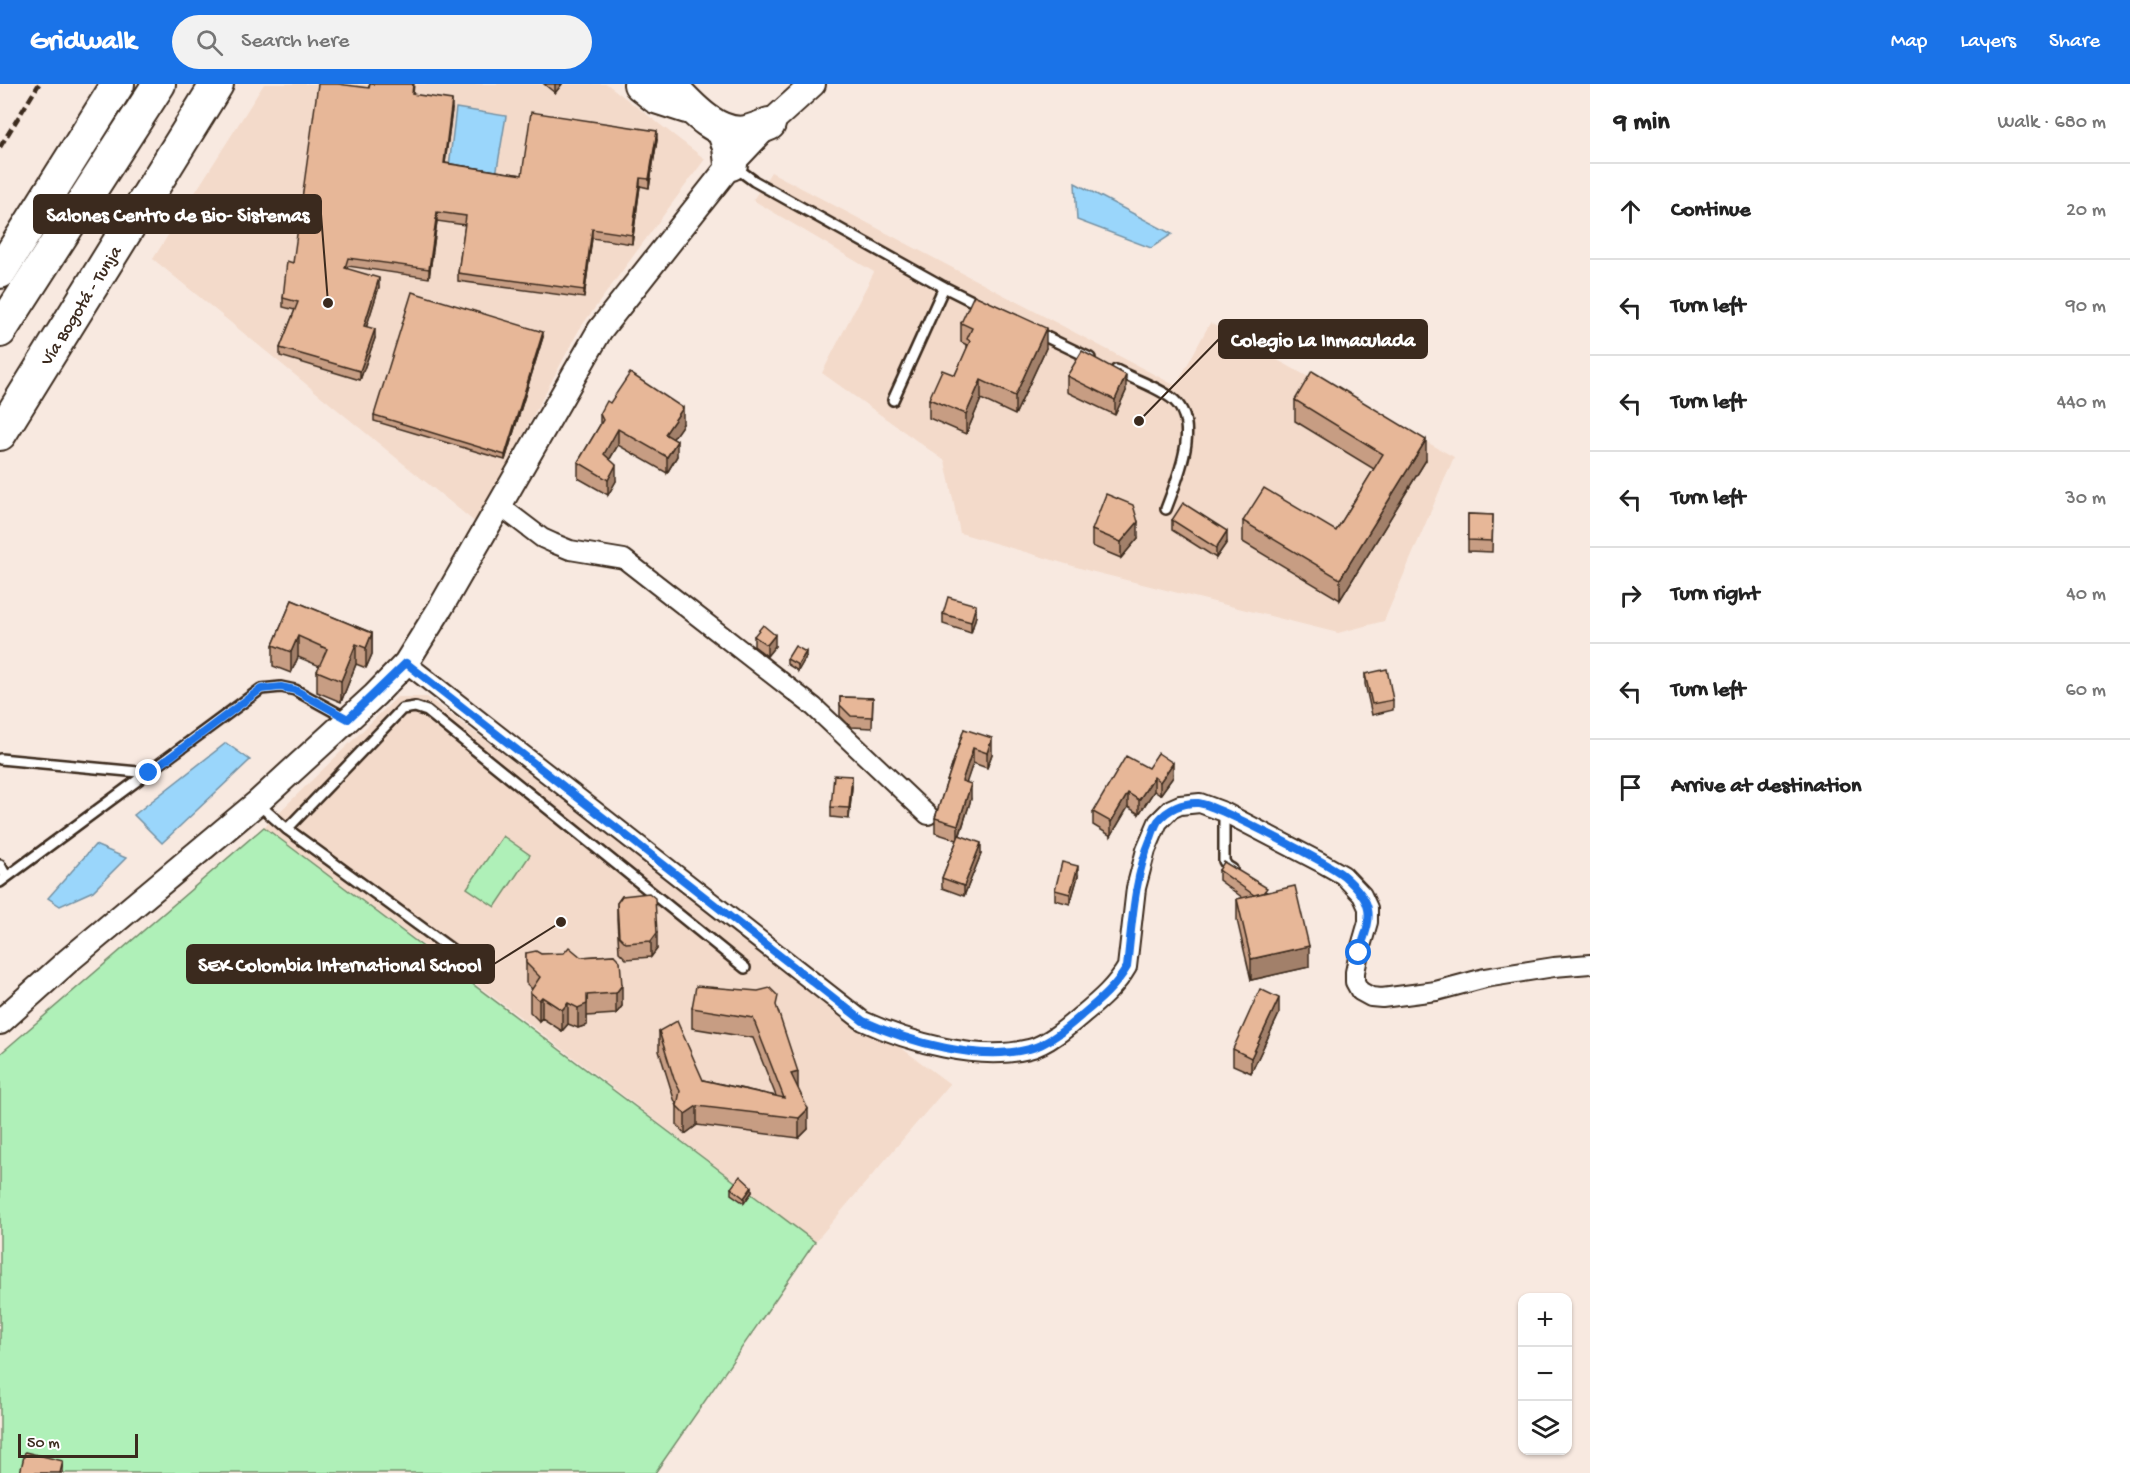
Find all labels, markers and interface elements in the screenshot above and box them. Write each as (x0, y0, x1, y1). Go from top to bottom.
search box (172, 15, 592, 69)
text: Gridwalk (30, 26, 136, 59)
icon: search (193, 26, 226, 59)
text: Search here (241, 29, 349, 55)
text: Map (1891, 30, 1927, 55)
text: Layers (1960, 30, 2016, 55)
text: Share (2049, 30, 2100, 55)
text: 9 min (1614, 108, 1670, 139)
text: Walk · 680 m (1997, 112, 2106, 135)
callout: Salones Centro de Bio- Sistemas (34, 195, 321, 233)
icon: ahead (1614, 195, 1647, 228)
text: Continue (1671, 198, 1751, 224)
text: 20 m (2066, 200, 2106, 223)
text: Salones Centro de Bio- Sistemas (47, 206, 311, 229)
street label: Vía Bogotá - Tunja (36, 242, 128, 371)
icon: left (1614, 291, 1647, 324)
text: Turn left (1671, 294, 1745, 320)
text: 90 m (2066, 296, 2106, 319)
callout: Colegio La Inmaculada (1219, 320, 1427, 358)
text: Colegio La Inmaculada (1230, 331, 1416, 354)
icon: left (1614, 387, 1647, 420)
text: Turn left (1671, 390, 1745, 416)
text: 440 m (2057, 392, 2106, 415)
icon: left (1614, 483, 1647, 516)
text: Turn left (1671, 486, 1745, 512)
text: 30 m (2065, 488, 2106, 511)
icon: right (1614, 579, 1647, 612)
text: Turn right (1671, 582, 1759, 608)
text: 40 m (2066, 584, 2106, 607)
icon: left (1614, 675, 1647, 708)
text: Turn left (1671, 678, 1745, 704)
text: 60 m (2066, 680, 2106, 703)
route end (135, 759, 161, 785)
icon: arrive (1614, 771, 1647, 804)
text: Arrive at destination (1671, 774, 1861, 800)
route start (1345, 939, 1371, 965)
callout: SEK Colombia International School (187, 945, 494, 983)
text: SEK Colombia International School (198, 956, 482, 979)
map controls (1518, 1293, 1572, 1455)
button: + (1518, 1293, 1572, 1347)
button: − (1518, 1347, 1572, 1401)
button: layers (1518, 1401, 1572, 1455)
scale bar (18, 1431, 138, 1458)
text: 50 m (27, 1435, 60, 1454)

